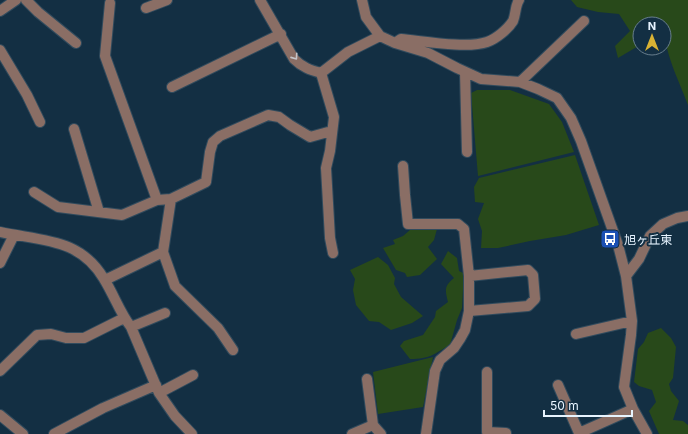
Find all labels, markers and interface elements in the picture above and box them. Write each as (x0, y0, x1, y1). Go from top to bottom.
north arrow (632, 16, 672, 56)
text: N (648, 19, 656, 33)
one-way arrow (290, 53, 297, 60)
bus stop icon: 旭ヶ丘東 (599, 228, 621, 250)
place label: 旭ヶ丘東 (624, 232, 672, 247)
scale bar (544, 392, 632, 418)
text: 50 m (550, 398, 579, 413)

